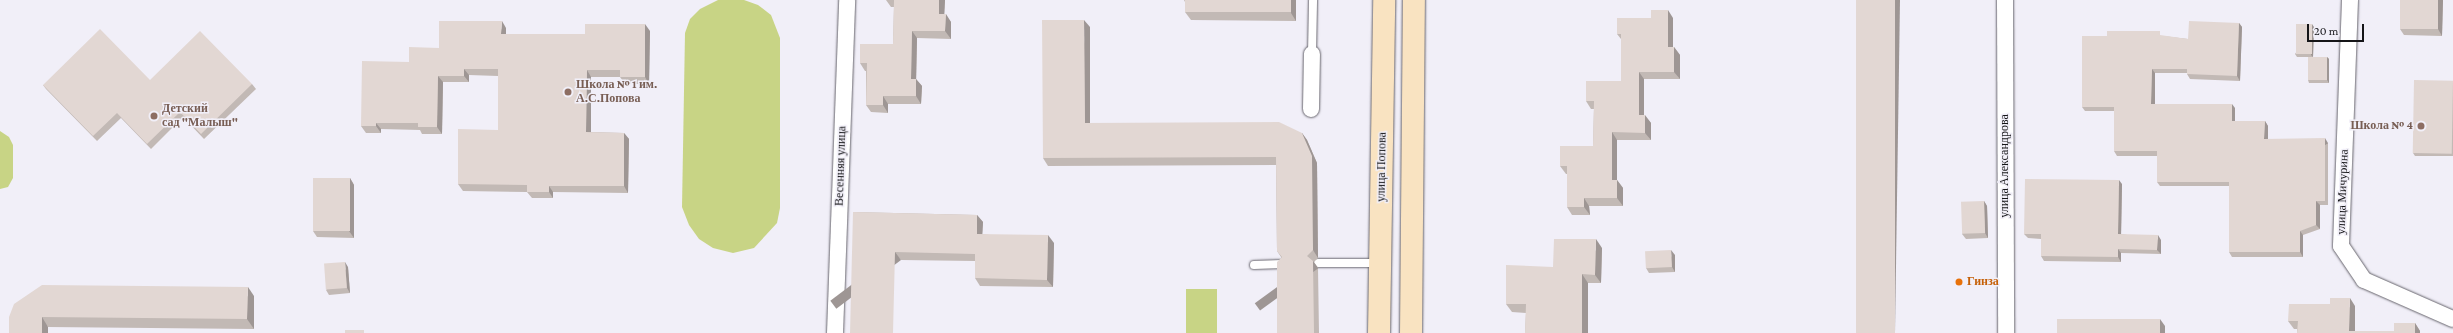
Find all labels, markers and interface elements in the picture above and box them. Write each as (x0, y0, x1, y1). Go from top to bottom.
scale bar (2309, 16, 2366, 42)
text: 20 m (2314, 24, 2338, 38)
place label: Школа № 1 им. А.С.Попова (576, 78, 657, 106)
marker: Школа № 1 им. А.С.Попова (563, 87, 573, 97)
place label: Детский сад "Малыш" (162, 102, 238, 130)
marker: Детский сад "Малыш" (149, 111, 159, 121)
street label: улица Александрова (1998, 114, 2012, 218)
place label: Школа № 4 (2350, 119, 2413, 133)
marker: Школа № 4 (2416, 121, 2426, 131)
street label: Весенняя улица (832, 126, 850, 206)
street label: улица Попова (1374, 132, 1390, 202)
street label: улица Мичурина (2334, 149, 2352, 235)
place label: Гинза (1967, 275, 1999, 289)
marker: Гинза (1954, 277, 1964, 287)

